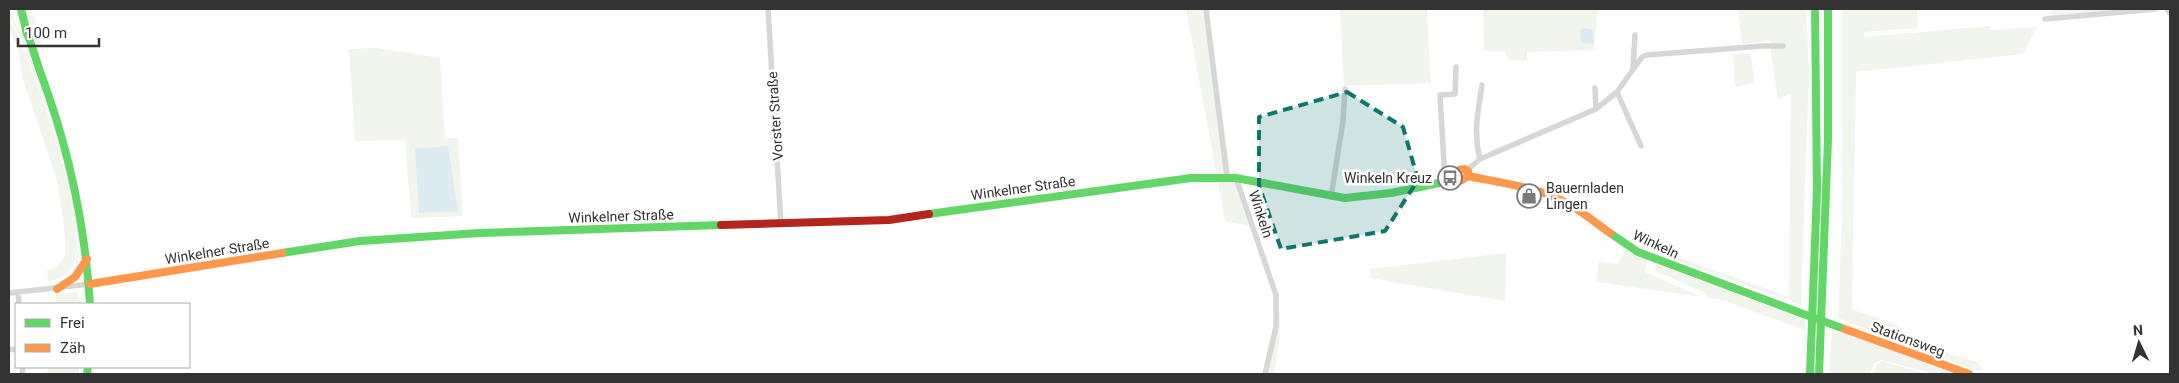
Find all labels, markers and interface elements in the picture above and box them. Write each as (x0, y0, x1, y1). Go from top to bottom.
scale bar (18, 15, 99, 47)
text: 100 m (25, 24, 67, 42)
street label: Vorster Straße (764, 71, 786, 161)
bus stop icon: Winkeln Kreuz (1437, 165, 1463, 191)
place label: Winkeln Kreuz (1344, 170, 1432, 186)
street label: Winkelner Straße (970, 173, 1076, 203)
place label: Bauernladen Lingen (1546, 180, 1624, 212)
shop icon: Bauernladen Lingen (1516, 183, 1542, 209)
street label: Winkeln (1246, 188, 1276, 240)
street label: Winkelner Straße (568, 206, 674, 226)
street label: Winkeln (1630, 226, 1682, 262)
street label: Winkelner Straße (164, 235, 270, 267)
legend (15, 303, 190, 368)
text: Frei (60, 314, 85, 332)
street label: Stationsweg (1869, 318, 1947, 360)
north arrow (2114, 318, 2164, 368)
text: N (2132, 322, 2143, 338)
text: Zäh (60, 339, 85, 357)

